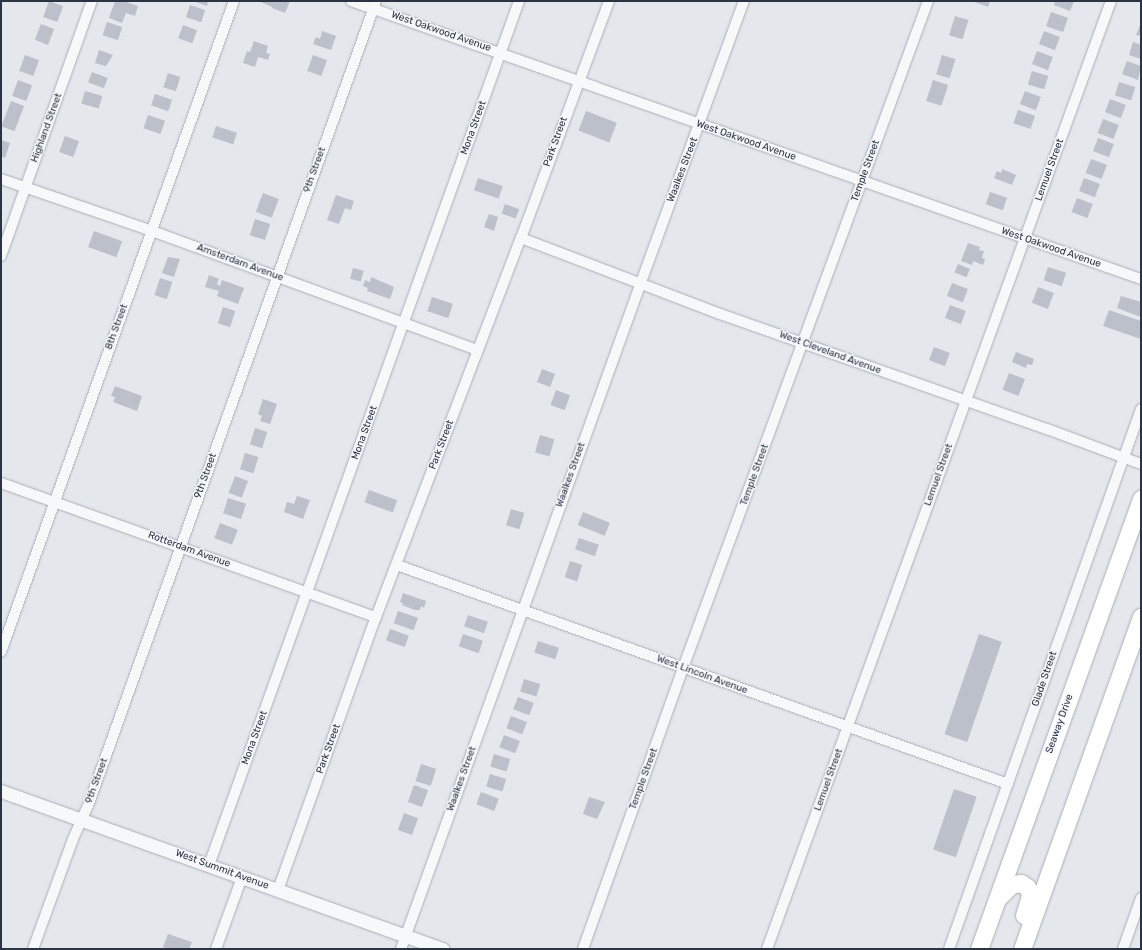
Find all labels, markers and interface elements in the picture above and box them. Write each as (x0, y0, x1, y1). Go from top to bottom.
street label: West Oakwood Avenue (389, 9, 493, 55)
street label: Highland Street (29, 92, 65, 164)
street label: Mona Street (459, 99, 489, 157)
street label: Park Street (541, 115, 571, 169)
street label: West Oakwood Avenue (694, 118, 798, 164)
street label: Waalkes Street (665, 136, 701, 204)
street label: Lemuel Street (1033, 137, 1067, 203)
street label: Temple Street (849, 139, 883, 203)
street label: 9th Street (301, 146, 329, 194)
street label: West Oakwood Avenue (999, 225, 1103, 271)
street label: Amsterdam Avenue (195, 242, 285, 284)
street label: 8th Street (103, 303, 131, 351)
street label: West Cleveland Avenue (777, 329, 883, 377)
street label: Mona Street (350, 404, 380, 462)
street label: Park Street (427, 419, 457, 471)
street label: Waalkes Street (554, 441, 588, 509)
street label: Lemuel Street (922, 442, 956, 508)
street label: Temple Street (738, 443, 772, 507)
street label: 9th Street (192, 452, 220, 500)
street label: Rotterdam Avenue (146, 529, 232, 571)
street label: Glade Street (1030, 650, 1060, 708)
street label: West Lincoln Avenue (655, 653, 749, 697)
street label: Seaway Drive (1044, 693, 1076, 755)
street label: Mona Street (240, 709, 270, 767)
street label: Park Street (314, 722, 344, 776)
street label: Waalkes Street (445, 745, 479, 813)
street label: Temple Street (627, 747, 661, 811)
street label: Lemuel Street (812, 747, 846, 813)
street label: 9th Street (83, 757, 111, 805)
street label: West Summit Avenue (174, 847, 270, 893)

